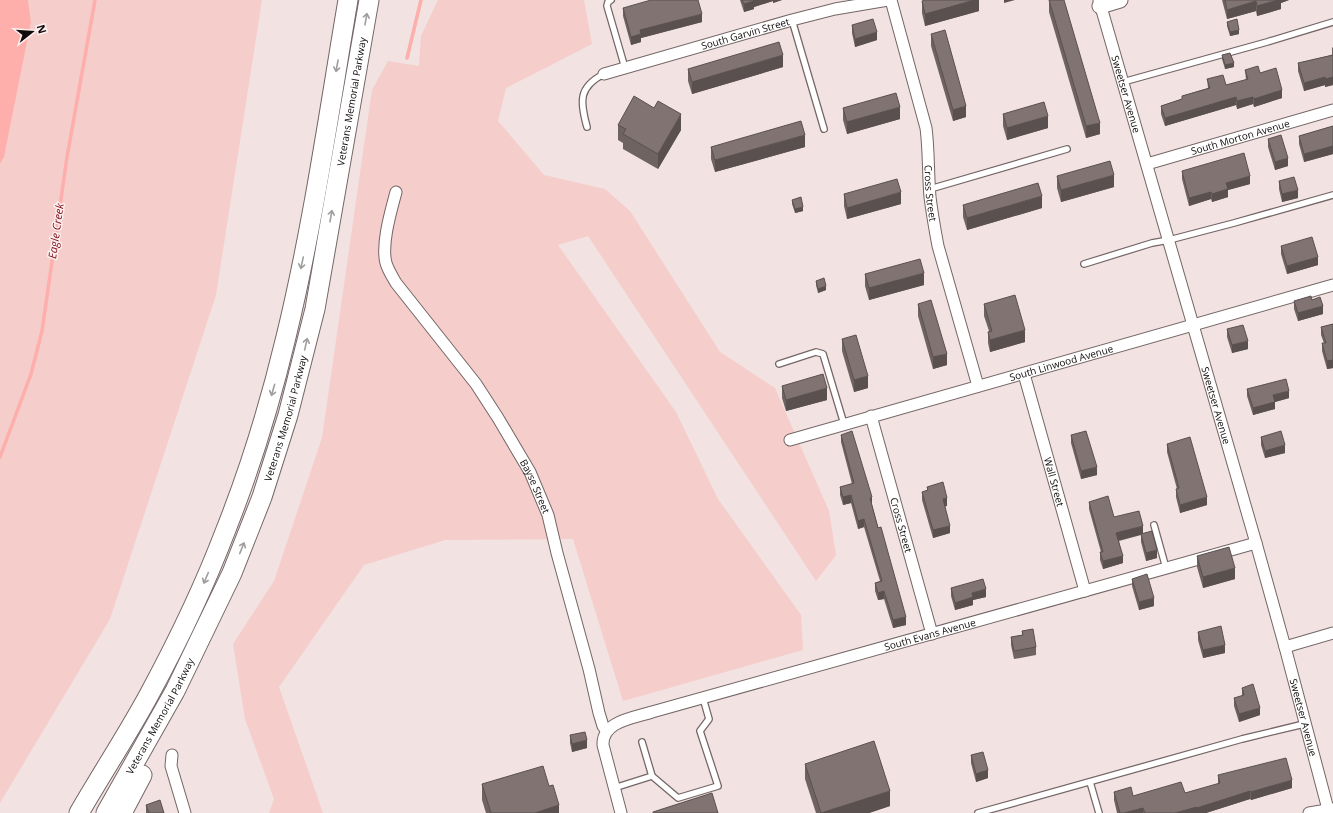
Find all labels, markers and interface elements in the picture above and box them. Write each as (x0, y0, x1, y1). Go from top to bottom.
north arrow (12, 12, 52, 52)
one-way arrow (362, 13, 370, 26)
street label: South Garvin Street (700, 14, 791, 53)
text: N (34, 22, 51, 35)
street label: Veterans Memorial Parkway (333, 35, 370, 167)
street label: Sweetser Avenue (1108, 54, 1144, 135)
one-way arrow (333, 59, 341, 72)
street label: South Morton Avenue (1189, 116, 1292, 158)
street label: Cross Street (921, 165, 941, 223)
water label: Eagle Creek (44, 202, 67, 260)
one-way arrow (327, 210, 335, 223)
one-way arrow (298, 256, 306, 269)
one-way arrow (303, 338, 311, 351)
street label: South Linwood Avenue (1008, 341, 1115, 384)
street label: Veterans Memorial Parkway (260, 353, 310, 483)
street label: Sweetser Avenue (1198, 365, 1234, 446)
one-way arrow (269, 383, 276, 396)
street label: Wall Street (1041, 456, 1068, 508)
street label: Bayse Street (517, 457, 554, 516)
street label: Cross Street (887, 496, 916, 554)
one-way arrow (239, 542, 247, 554)
one-way arrow (201, 571, 209, 583)
street label: South Evans Avenue (883, 615, 978, 654)
street label: Veterans Memorial Parkway (122, 655, 197, 777)
street label: Sweetser Avenue (1287, 677, 1321, 758)

